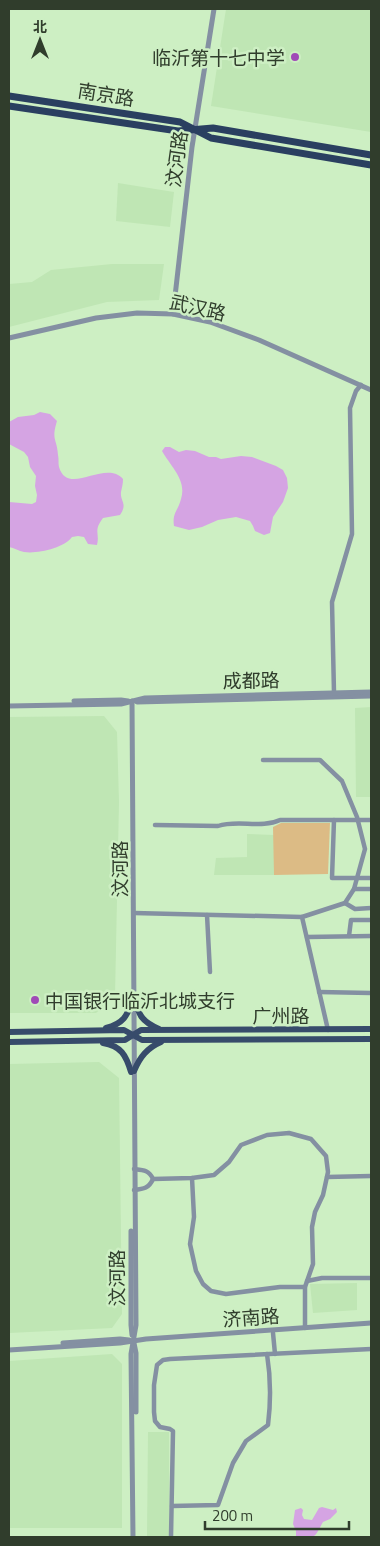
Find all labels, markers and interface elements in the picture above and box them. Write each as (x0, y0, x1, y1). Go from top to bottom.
north arrow (15, 15, 65, 65)
text: 北 (33, 16, 47, 37)
place label: 临沂第十七中学 (152, 43, 285, 72)
marker: 临沂第十七中学 (289, 51, 301, 63)
street label: 南京路 (76, 75, 136, 113)
street label: 汶河路 (158, 129, 194, 189)
street label: 武汉路 (167, 286, 229, 328)
street label: 成都路 (222, 665, 280, 695)
street label: 汶河路 (105, 840, 134, 898)
place label: 中国银行临沂北城支行 (45, 986, 235, 1015)
marker: 中国银行临沂北城支行 (29, 994, 41, 1006)
street label: 广州路 (252, 1001, 310, 1030)
street label: 汶河路 (102, 1249, 131, 1307)
street label: 济南路 (222, 1301, 280, 1333)
scale bar (205, 1498, 349, 1530)
text: 200 m (212, 1504, 253, 1527)

